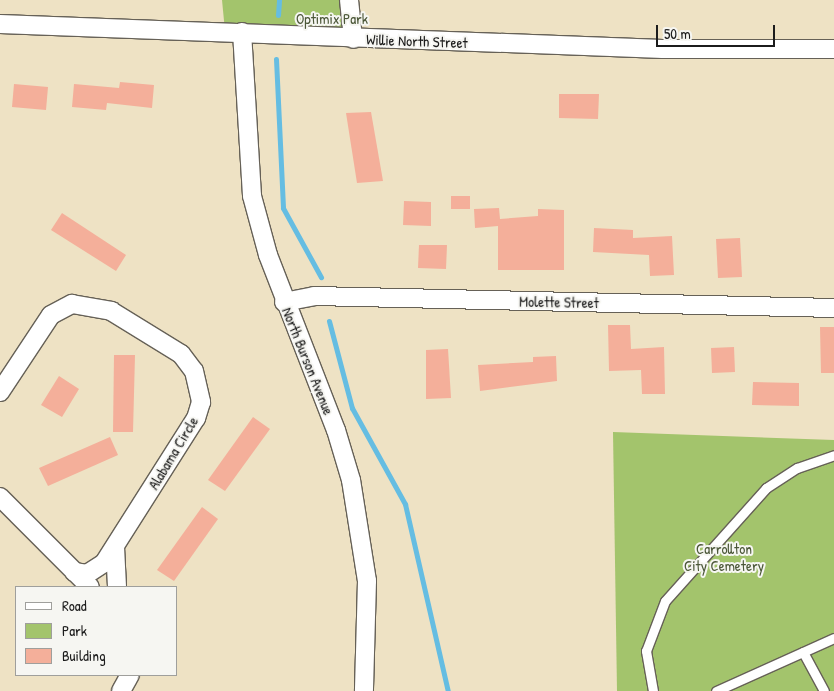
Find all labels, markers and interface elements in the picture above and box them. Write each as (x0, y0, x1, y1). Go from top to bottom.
park label: Optimix Park (296, 10, 368, 28)
scale bar (659, 15, 778, 47)
text: 50 m (664, 23, 691, 44)
street label: Willie North Street (366, 30, 468, 52)
street label: Molette Street (519, 292, 599, 312)
street label: North Burson Avenue (278, 305, 338, 417)
street label: Alabama Circle (144, 413, 202, 493)
park label: Carrollton City Cemetery (684, 539, 764, 574)
legend (15, 586, 178, 676)
text: Road (62, 595, 87, 616)
text: Park (62, 620, 87, 641)
text: Building (62, 645, 106, 666)

